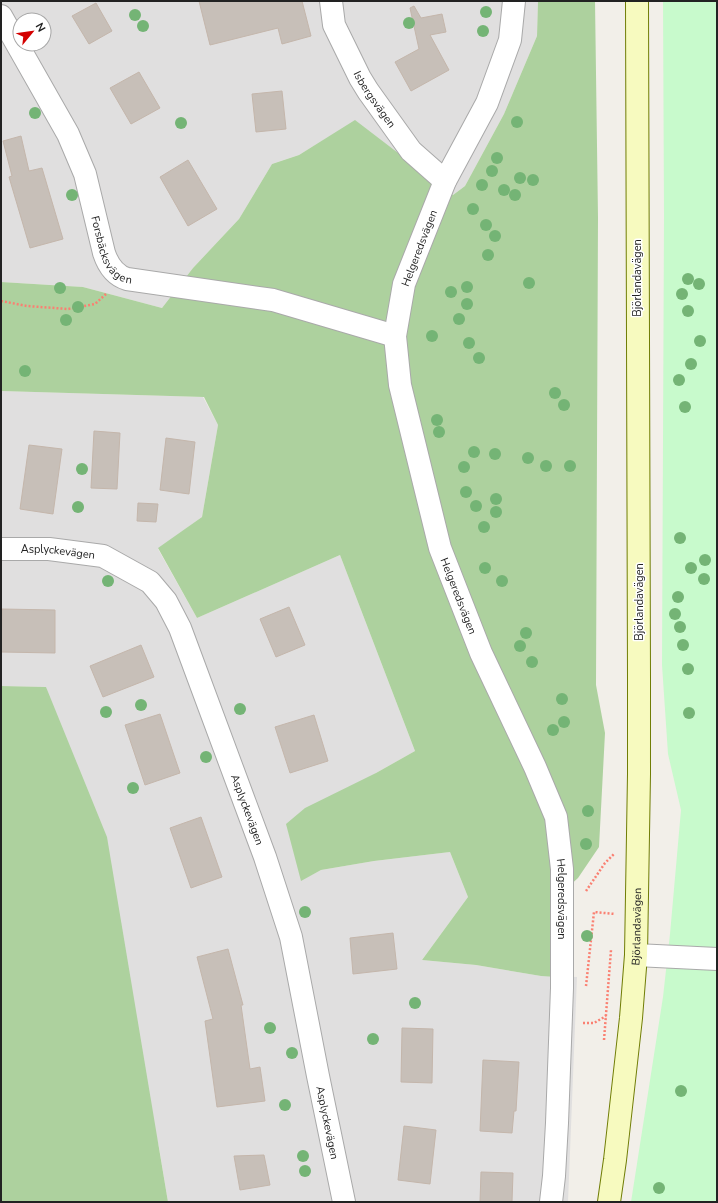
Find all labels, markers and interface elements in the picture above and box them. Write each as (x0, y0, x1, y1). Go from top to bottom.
north arrow (12, 12, 52, 52)
text: N (32, 20, 49, 35)
street label: Isbergsvägen (350, 68, 399, 131)
street label: Helgeredsvägen (398, 208, 441, 289)
street label: Forsbäcksvägen (87, 214, 133, 288)
street label: Björlandavägen (630, 239, 645, 317)
street label: Asplyckevägen (21, 542, 96, 563)
street label: Helgeredsvägen (437, 556, 480, 637)
street label: Björlandavägen (632, 563, 647, 641)
street label: Asplyckevägen (227, 772, 267, 847)
street label: Helgeredsvägen (553, 858, 569, 940)
street label: Björlandavägen (628, 888, 645, 966)
street label: Asplyckevägen (312, 1085, 342, 1161)

